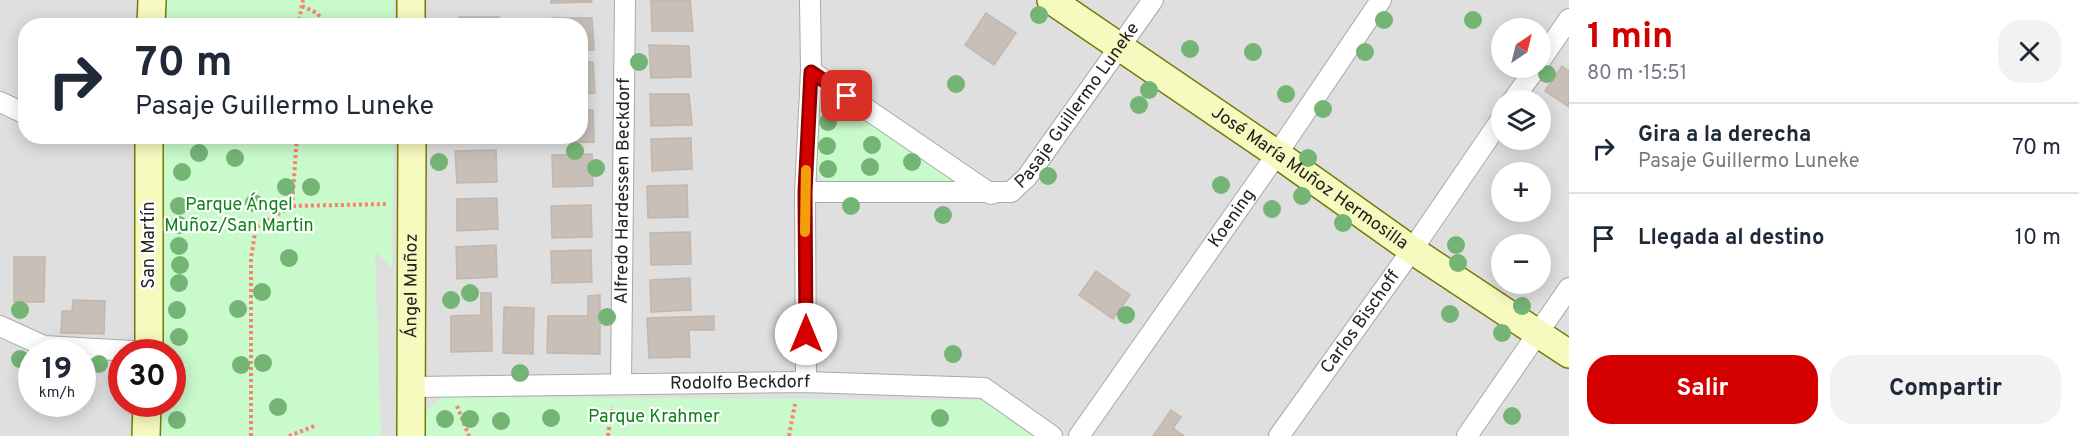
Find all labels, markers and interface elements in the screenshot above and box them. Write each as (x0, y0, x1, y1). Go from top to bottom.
text: 1 min (1587, 15, 1673, 61)
street label: Pasaje Guillermo Luneke (1010, 18, 1145, 194)
north arrow (1491, 18, 1551, 78)
map controls (1491, 18, 1551, 294)
button: close (1998, 20, 2061, 83)
text: 70 m (135, 38, 233, 91)
icon: right (36, 42, 114, 120)
text: 80 m · 15:51 (1587, 61, 1687, 87)
pin (821, 70, 872, 121)
street label: Alfredo Hardessen Beckdorf (610, 78, 636, 304)
icon: arrive (830, 79, 863, 112)
text: Pasaje Guillermo Luneke (135, 90, 434, 124)
button: layers (1491, 90, 1551, 150)
street label: José María Muñoz Hermosilla (1207, 101, 1413, 255)
text: Gira a la derecha (1638, 122, 1811, 149)
icon: right (1587, 132, 1620, 165)
text: 70 m (2012, 135, 2061, 162)
text: Pasaje Guillermo Luneke (1638, 149, 1860, 175)
button: + (1491, 162, 1551, 222)
street label: Koening (1203, 184, 1260, 252)
park label: Parque Ángel Muñoz/San Martin (164, 192, 314, 238)
street label: San Martín (138, 201, 161, 289)
icon: arrive (1587, 222, 1620, 255)
text: Llegada al destino (1638, 225, 1824, 252)
text: 10 m (2015, 225, 2061, 252)
street label: Ángel Muñoz (398, 233, 423, 339)
button: − (1491, 234, 1551, 294)
street label: Carlos Bischoff (1316, 266, 1405, 378)
position arrow (774, 302, 838, 366)
speed limit sign: 30 (108, 339, 186, 417)
text: 19 (42, 352, 72, 389)
button: Salir (1587, 355, 1818, 424)
button: Compartir (1830, 355, 2061, 424)
street label: Rodolfo Beckdorf (670, 370, 810, 395)
text: km/h (39, 384, 75, 403)
park label: Parque Krahmer (588, 406, 720, 429)

